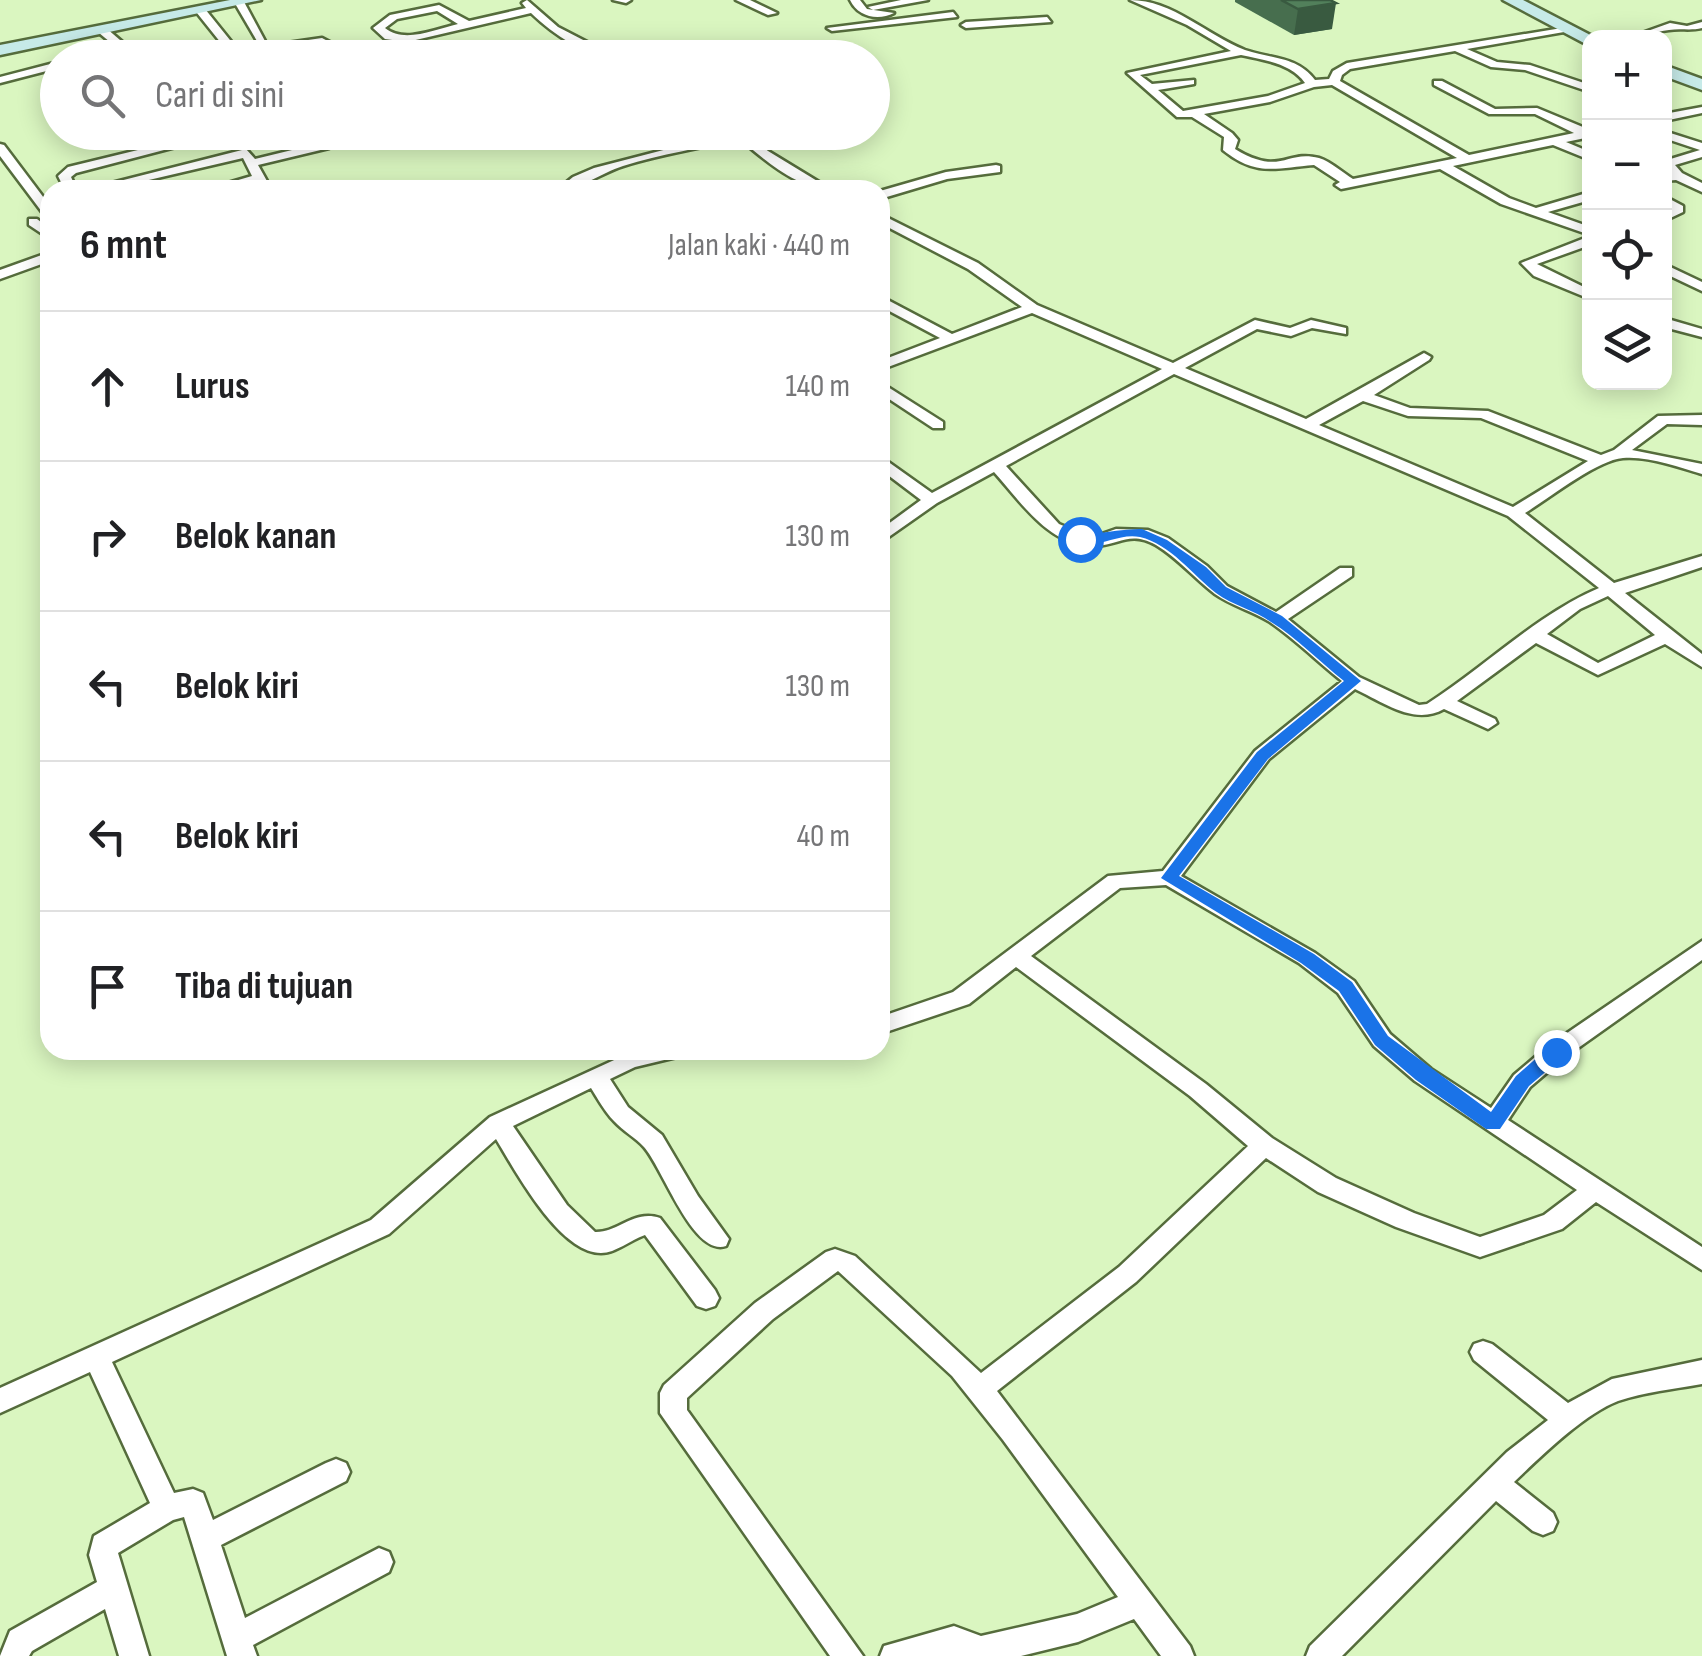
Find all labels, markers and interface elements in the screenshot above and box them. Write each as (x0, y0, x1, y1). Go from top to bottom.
map controls (1582, 30, 1672, 390)
button: + (1582, 30, 1672, 120)
search box (40, 40, 890, 150)
icon: search (75, 68, 130, 123)
text: Cari di sini (155, 73, 284, 118)
button: − (1582, 120, 1672, 210)
button: locate (1582, 210, 1672, 300)
text: 6 mnt (80, 220, 167, 271)
text: Jalan kaki · 440 m (668, 226, 850, 265)
button: layers (1582, 300, 1672, 390)
icon: ahead (80, 359, 135, 414)
text: Lurus (175, 364, 249, 409)
text: 140 m (786, 367, 850, 406)
icon: right (80, 509, 135, 564)
text: Belok kanan (175, 514, 336, 559)
text: 130 m (785, 517, 850, 556)
route start (1058, 517, 1104, 563)
icon: left (80, 659, 135, 714)
text: Belok kiri (175, 664, 299, 709)
text: 130 m (785, 667, 850, 706)
icon: left (80, 809, 135, 864)
text: Belok kiri (175, 814, 299, 859)
text: 40 m (797, 817, 850, 856)
icon: arrive (80, 959, 135, 1014)
text: Tiba di tujuan (175, 964, 353, 1009)
route end (1534, 1030, 1580, 1076)

